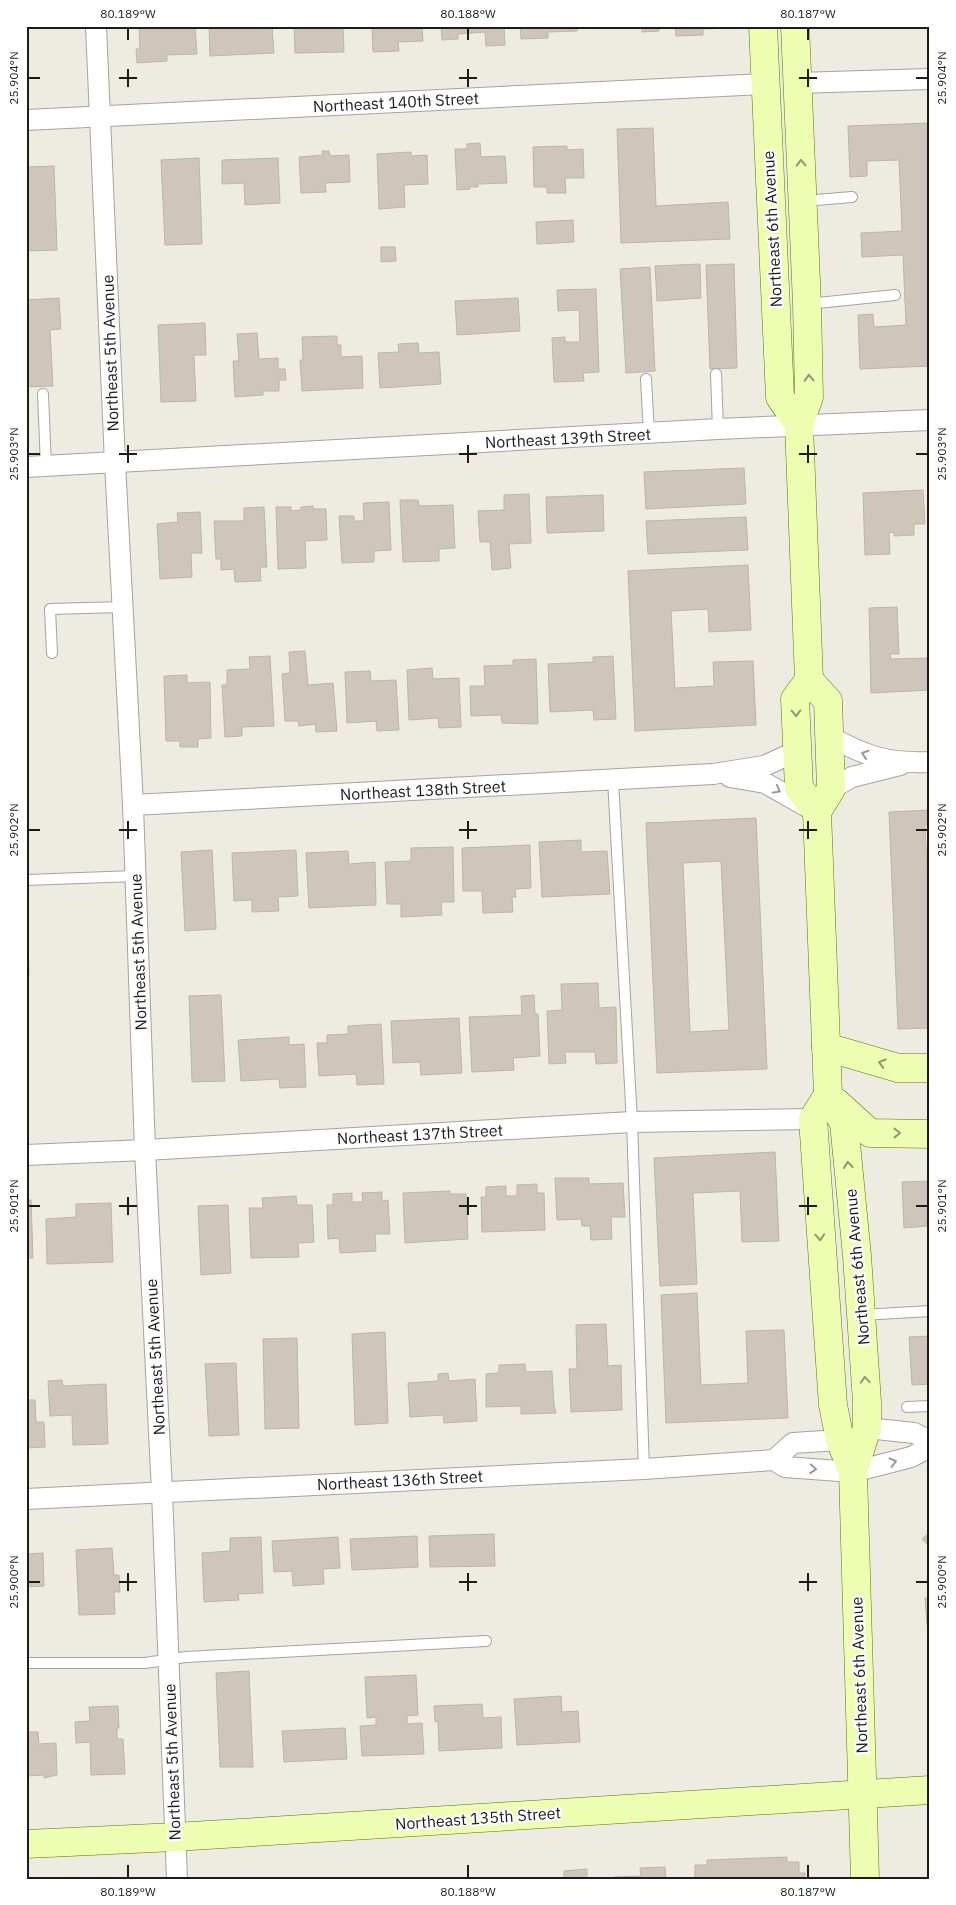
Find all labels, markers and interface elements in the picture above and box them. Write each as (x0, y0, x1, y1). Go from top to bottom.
text: 80.189°W (100, 6, 156, 21)
text: 80.188°W (440, 6, 496, 21)
text: 80.187°W (780, 6, 836, 21)
text: 25.904°N (6, 51, 21, 105)
text: 25.904°N (934, 51, 949, 105)
street label: Northeast 140th Street (312, 88, 480, 116)
street label: Northeast 6th Avenue (758, 150, 786, 308)
one-way arrow (796, 159, 807, 167)
street label: Northeast 5th Avenue (97, 274, 123, 432)
one-way arrow (804, 374, 814, 382)
street label: Northeast 139th Street (484, 424, 652, 452)
text: 25.903°N (6, 427, 21, 481)
text: 25.903°N (934, 427, 949, 481)
one-way arrow (790, 709, 801, 717)
one-way arrow (862, 750, 870, 760)
street label: Northeast 138th Street (339, 776, 507, 804)
one-way arrow (772, 784, 781, 794)
text: 25.902°N (6, 803, 21, 857)
text: 25.902°N (934, 803, 949, 857)
street label: Northeast 5th Avenue (125, 873, 151, 1031)
one-way arrow (878, 1059, 886, 1069)
street label: Northeast 137th Street (336, 1120, 504, 1148)
one-way arrow (894, 1128, 901, 1138)
one-way arrow (843, 1161, 854, 1169)
text: 25.901°N (6, 1179, 21, 1233)
text: 25.901°N (934, 1179, 949, 1233)
street label: Northeast 6th Avenue (840, 1188, 874, 1346)
one-way arrow (815, 1233, 826, 1241)
street label: Northeast 5th Avenue (141, 1278, 169, 1436)
one-way arrow (860, 1375, 871, 1383)
one-way arrow (888, 1457, 897, 1468)
one-way arrow (809, 1463, 817, 1474)
street label: Northeast 136th Street (316, 1466, 484, 1494)
text: 25.900°N (6, 1555, 21, 1609)
text: 25.900°N (934, 1555, 949, 1609)
street label: Northeast 6th Avenue (846, 1596, 872, 1754)
street label: Northeast 5th Avenue (159, 1683, 185, 1841)
street label: Northeast 135th Street (394, 1802, 562, 1834)
text: 80.189°W (100, 1884, 156, 1899)
text: 80.188°W (440, 1884, 496, 1899)
text: 80.187°W (780, 1884, 836, 1899)

